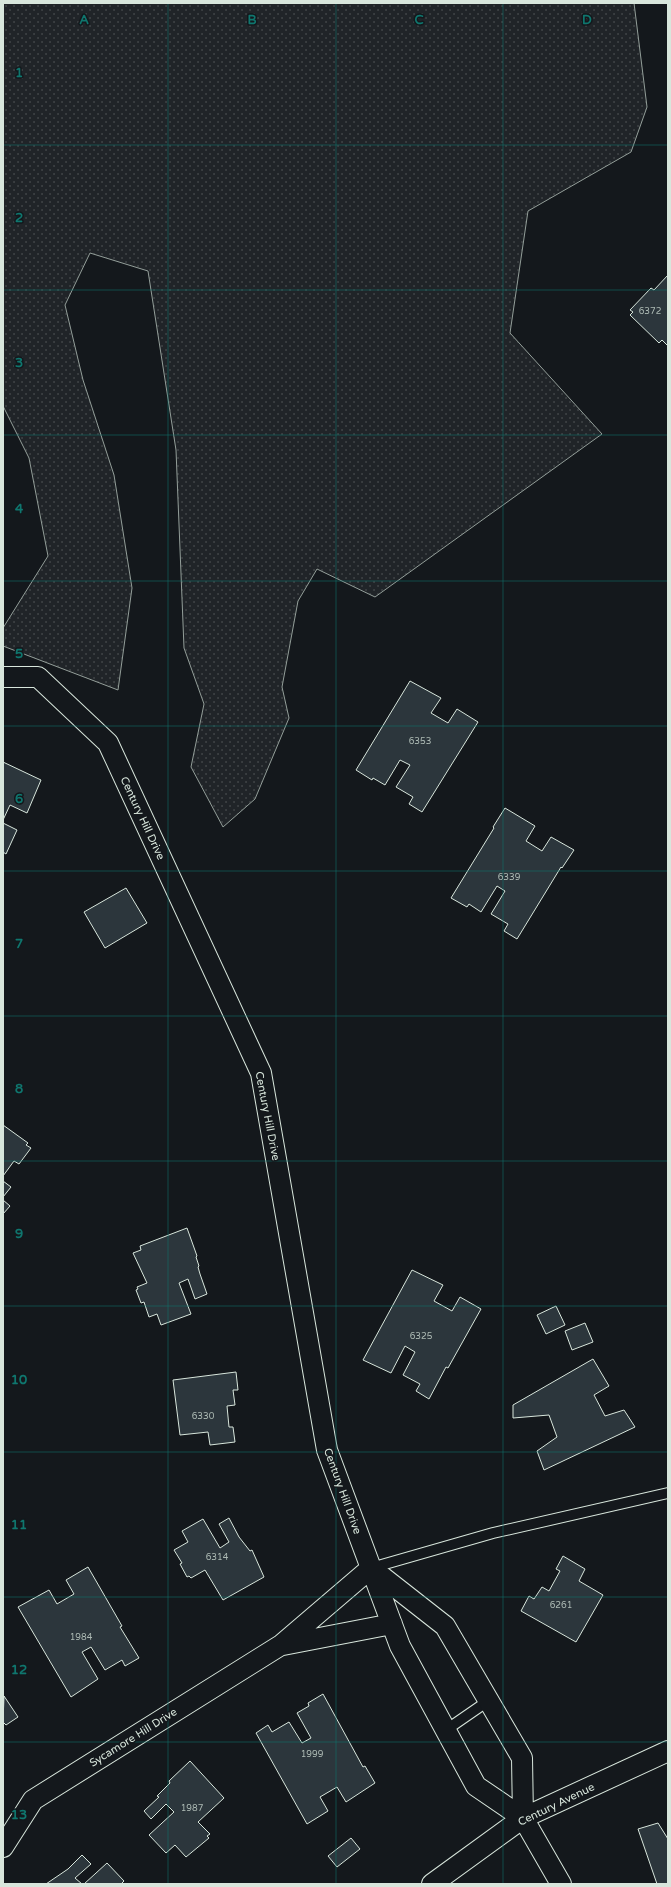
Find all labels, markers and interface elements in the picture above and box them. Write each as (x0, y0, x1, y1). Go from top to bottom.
text: A (79, 12, 89, 28)
text: B (247, 12, 257, 28)
text: C (414, 12, 424, 28)
text: D (582, 12, 592, 28)
text: 1 (15, 65, 23, 81)
text: 2 (15, 210, 23, 226)
house number: 6372 (639, 306, 661, 317)
text: 3 (15, 355, 23, 371)
text: 4 (15, 501, 24, 517)
text: 5 (15, 646, 23, 662)
house number: 6353 (409, 736, 431, 747)
street label: Century Hill Drive (118, 774, 168, 862)
text: 6 (15, 791, 23, 807)
house number: 6339 (498, 872, 521, 883)
text: 7 (15, 936, 23, 952)
street label: Century Hill Drive (252, 1070, 283, 1162)
text: 8 (15, 1081, 23, 1097)
text: 9 (15, 1226, 23, 1242)
house number: 6325 (410, 1331, 433, 1342)
text: 10 (11, 1372, 27, 1388)
house number: 6330 (192, 1411, 215, 1422)
street label: Century Hill Drive (321, 1446, 364, 1536)
text: 11 (11, 1517, 27, 1533)
house number: 6314 (206, 1552, 229, 1563)
house number: 6261 (550, 1600, 572, 1611)
house number: 1984 (70, 1632, 93, 1643)
text: 12 (11, 1662, 27, 1678)
street label: Sycamore Hill Drive (87, 1705, 179, 1770)
house number: 1999 (301, 1749, 324, 1760)
street label: Century Avenue (516, 1780, 597, 1829)
house number: 1987 (181, 1803, 204, 1814)
text: 13 (11, 1807, 27, 1823)

